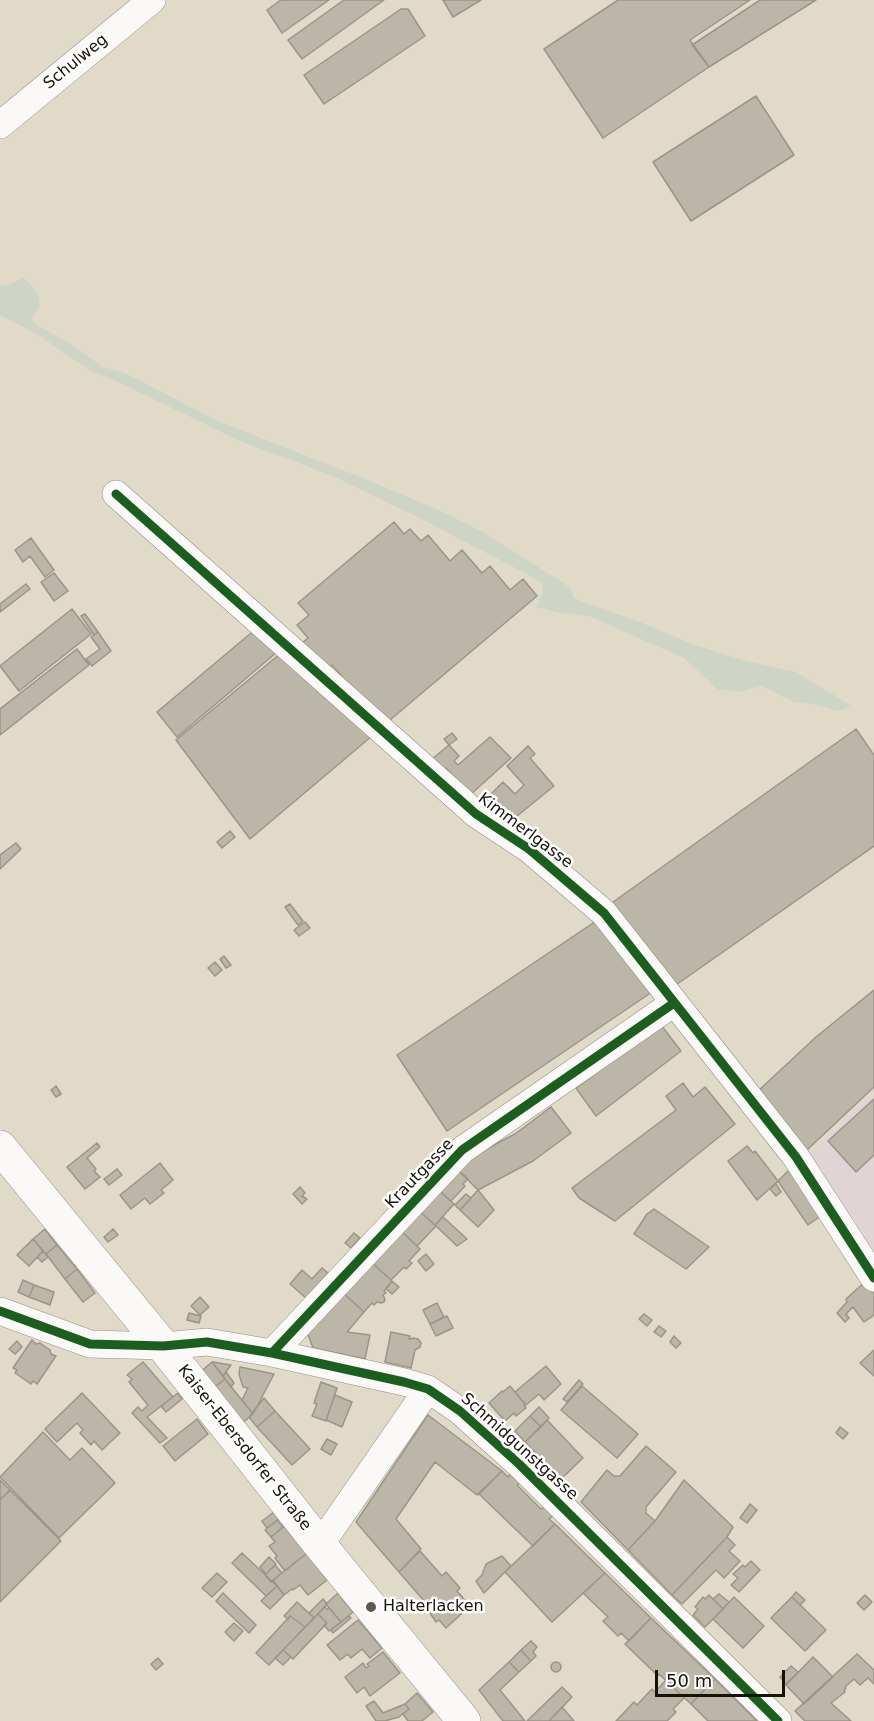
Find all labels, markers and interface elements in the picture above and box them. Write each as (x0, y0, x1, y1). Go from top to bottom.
street label: Schulweg (40, 30, 112, 94)
street label: Kimmerlgasse (474, 789, 576, 873)
street label: Krautgasse (382, 1135, 458, 1213)
street label: Kaiser-Ebersdorfer Straße (173, 1361, 315, 1535)
street label: Schmidgunstgasse (457, 1389, 581, 1505)
place label: Halterlacken (383, 1597, 484, 1617)
marker: Halterlacken (364, 1600, 378, 1614)
scale bar (658, 1658, 788, 1696)
text: 50 m (666, 1670, 712, 1691)

